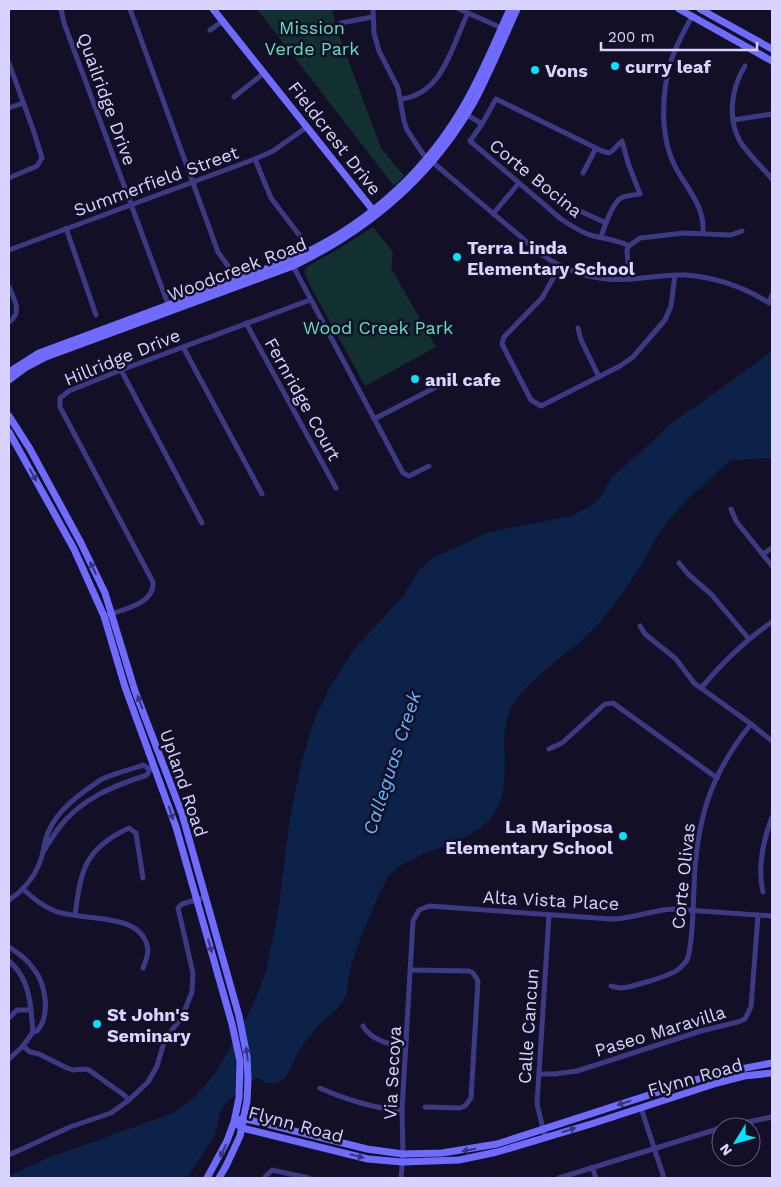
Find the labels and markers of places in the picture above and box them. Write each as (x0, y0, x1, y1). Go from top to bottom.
place label: curry leaf (625, 56, 711, 77)
place label: Vons (545, 60, 588, 81)
marker: curry leaf (609, 60, 621, 72)
marker: Vons (529, 64, 541, 76)
place label: Terra Linda Elementary School (467, 237, 635, 279)
marker: Terra Linda Elementary School (451, 251, 463, 263)
place label: anil cafe (425, 369, 501, 390)
marker: anil cafe (409, 373, 421, 385)
place label: La Mariposa Elementary School (445, 816, 614, 858)
marker: La Mariposa Elementary School (617, 830, 629, 842)
place label: St John's Seminary (107, 1004, 192, 1046)
marker: St John's Seminary (91, 1018, 103, 1030)

